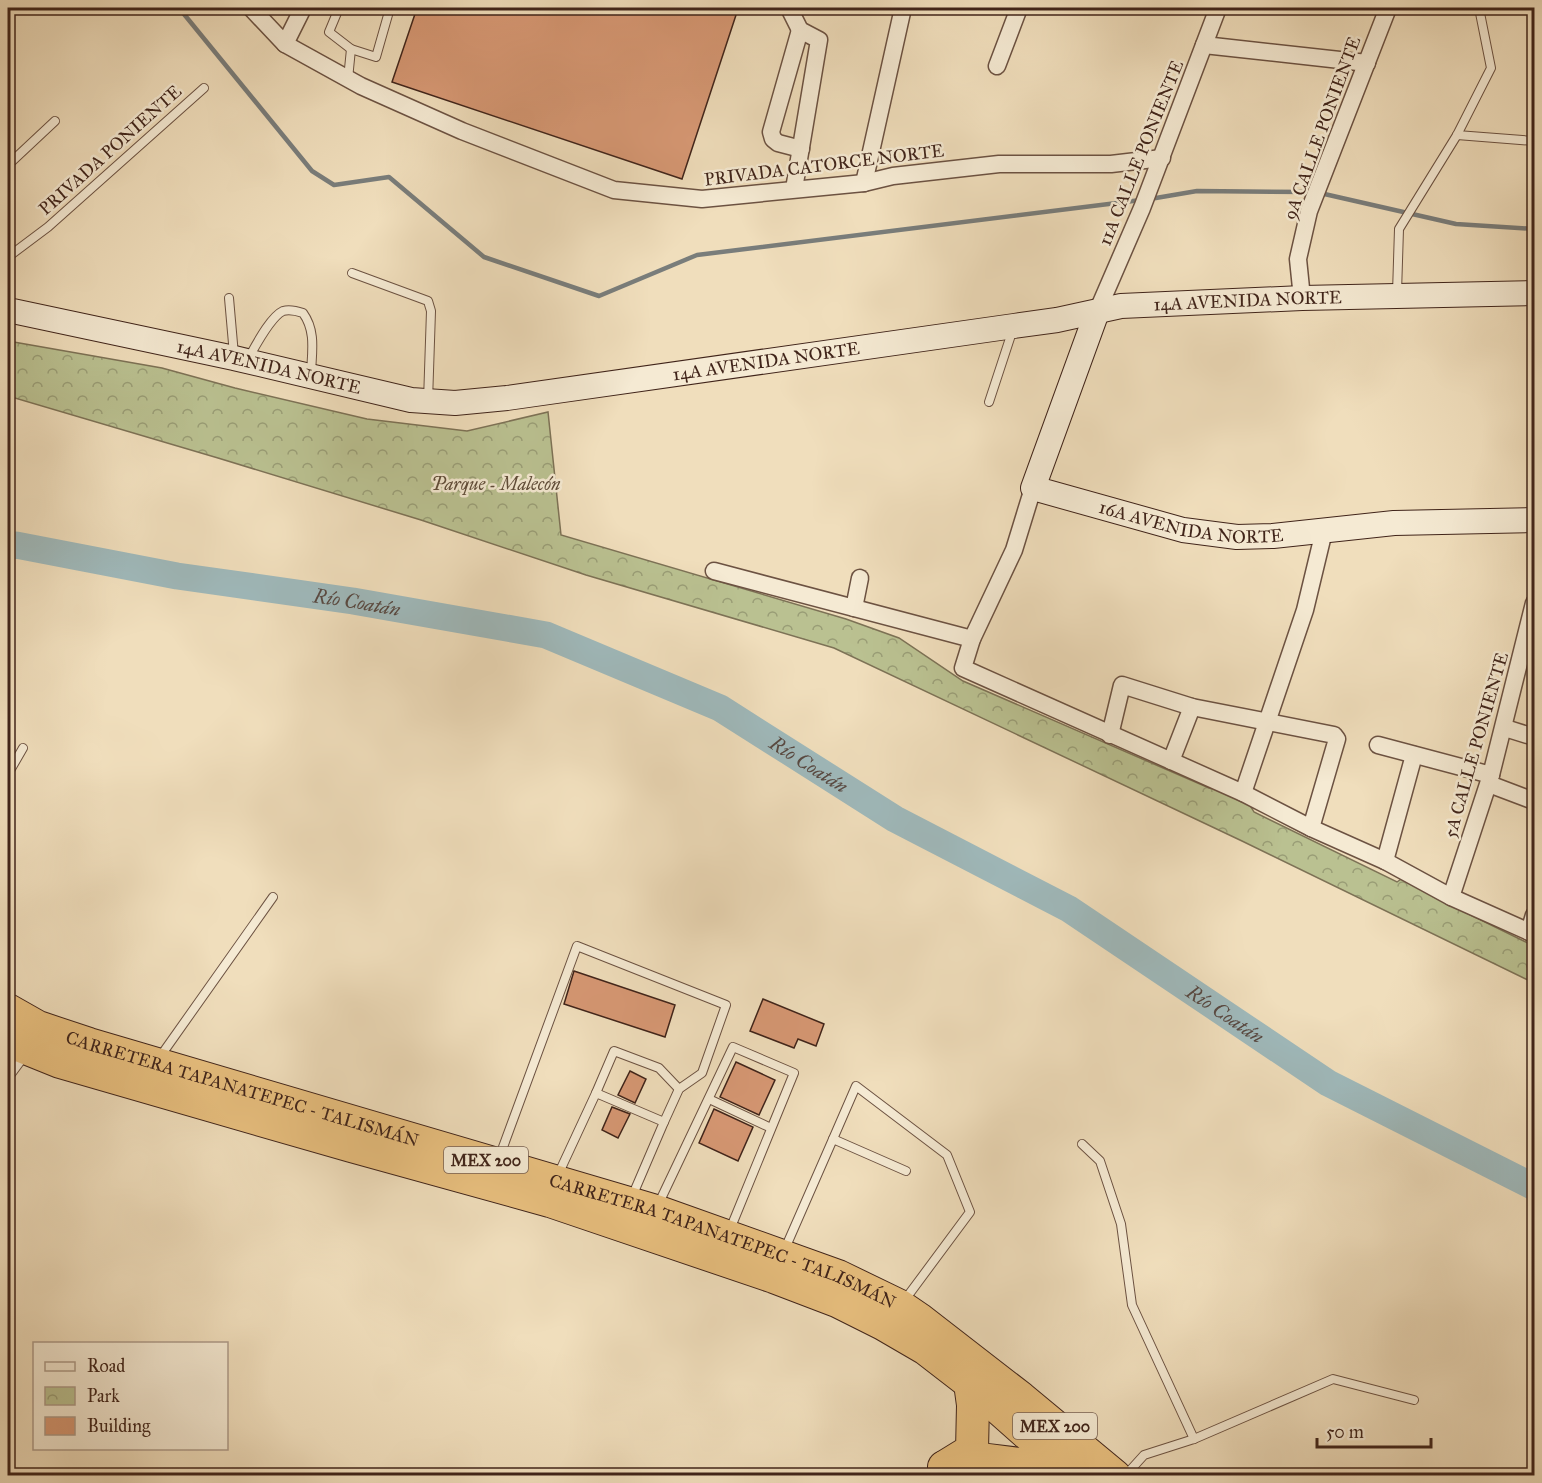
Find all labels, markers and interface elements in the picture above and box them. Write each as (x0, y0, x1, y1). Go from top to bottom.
street label: 9A CALLE PONIENTE (1279, 33, 1365, 223)
street label: 11A CALLE PONIENTE (1094, 57, 1188, 249)
street label: PRIVADA PONIENTE (34, 80, 186, 220)
street label: PRIVADA CATORCE NORTE (703, 139, 945, 191)
street label: 14A AVENIDA NORTE (1153, 286, 1342, 316)
street label: 14A AVENIDA NORTE (175, 335, 363, 399)
street label: 14A AVENIDA NORTE (671, 337, 861, 385)
park label: Parque - Malecón (431, 473, 561, 495)
street label: 16A AVENIDA NORTE (1096, 496, 1285, 548)
water label: Río Coatán (311, 583, 403, 621)
street label: 5A CALLE PONIENTE (1439, 649, 1513, 840)
water label: Río Coatán (765, 730, 853, 798)
water label: Río Coatán (1181, 979, 1269, 1049)
street label: CARRETERA TAPANATEPEC - TALISMÁN (63, 1026, 421, 1152)
road number: MEX 200 (444, 1147, 528, 1173)
street label: CARRETERA TAPANATEPEC - TALISMÁN (547, 1169, 899, 1313)
legend (33, 1342, 228, 1450)
text: Road (87, 1355, 125, 1377)
text: Park (87, 1385, 120, 1407)
scale bar (1317, 1411, 1431, 1449)
road number: MEX 200 (1013, 1413, 1097, 1439)
text: Building (87, 1415, 151, 1438)
text: 50 m (1326, 1421, 1364, 1443)

